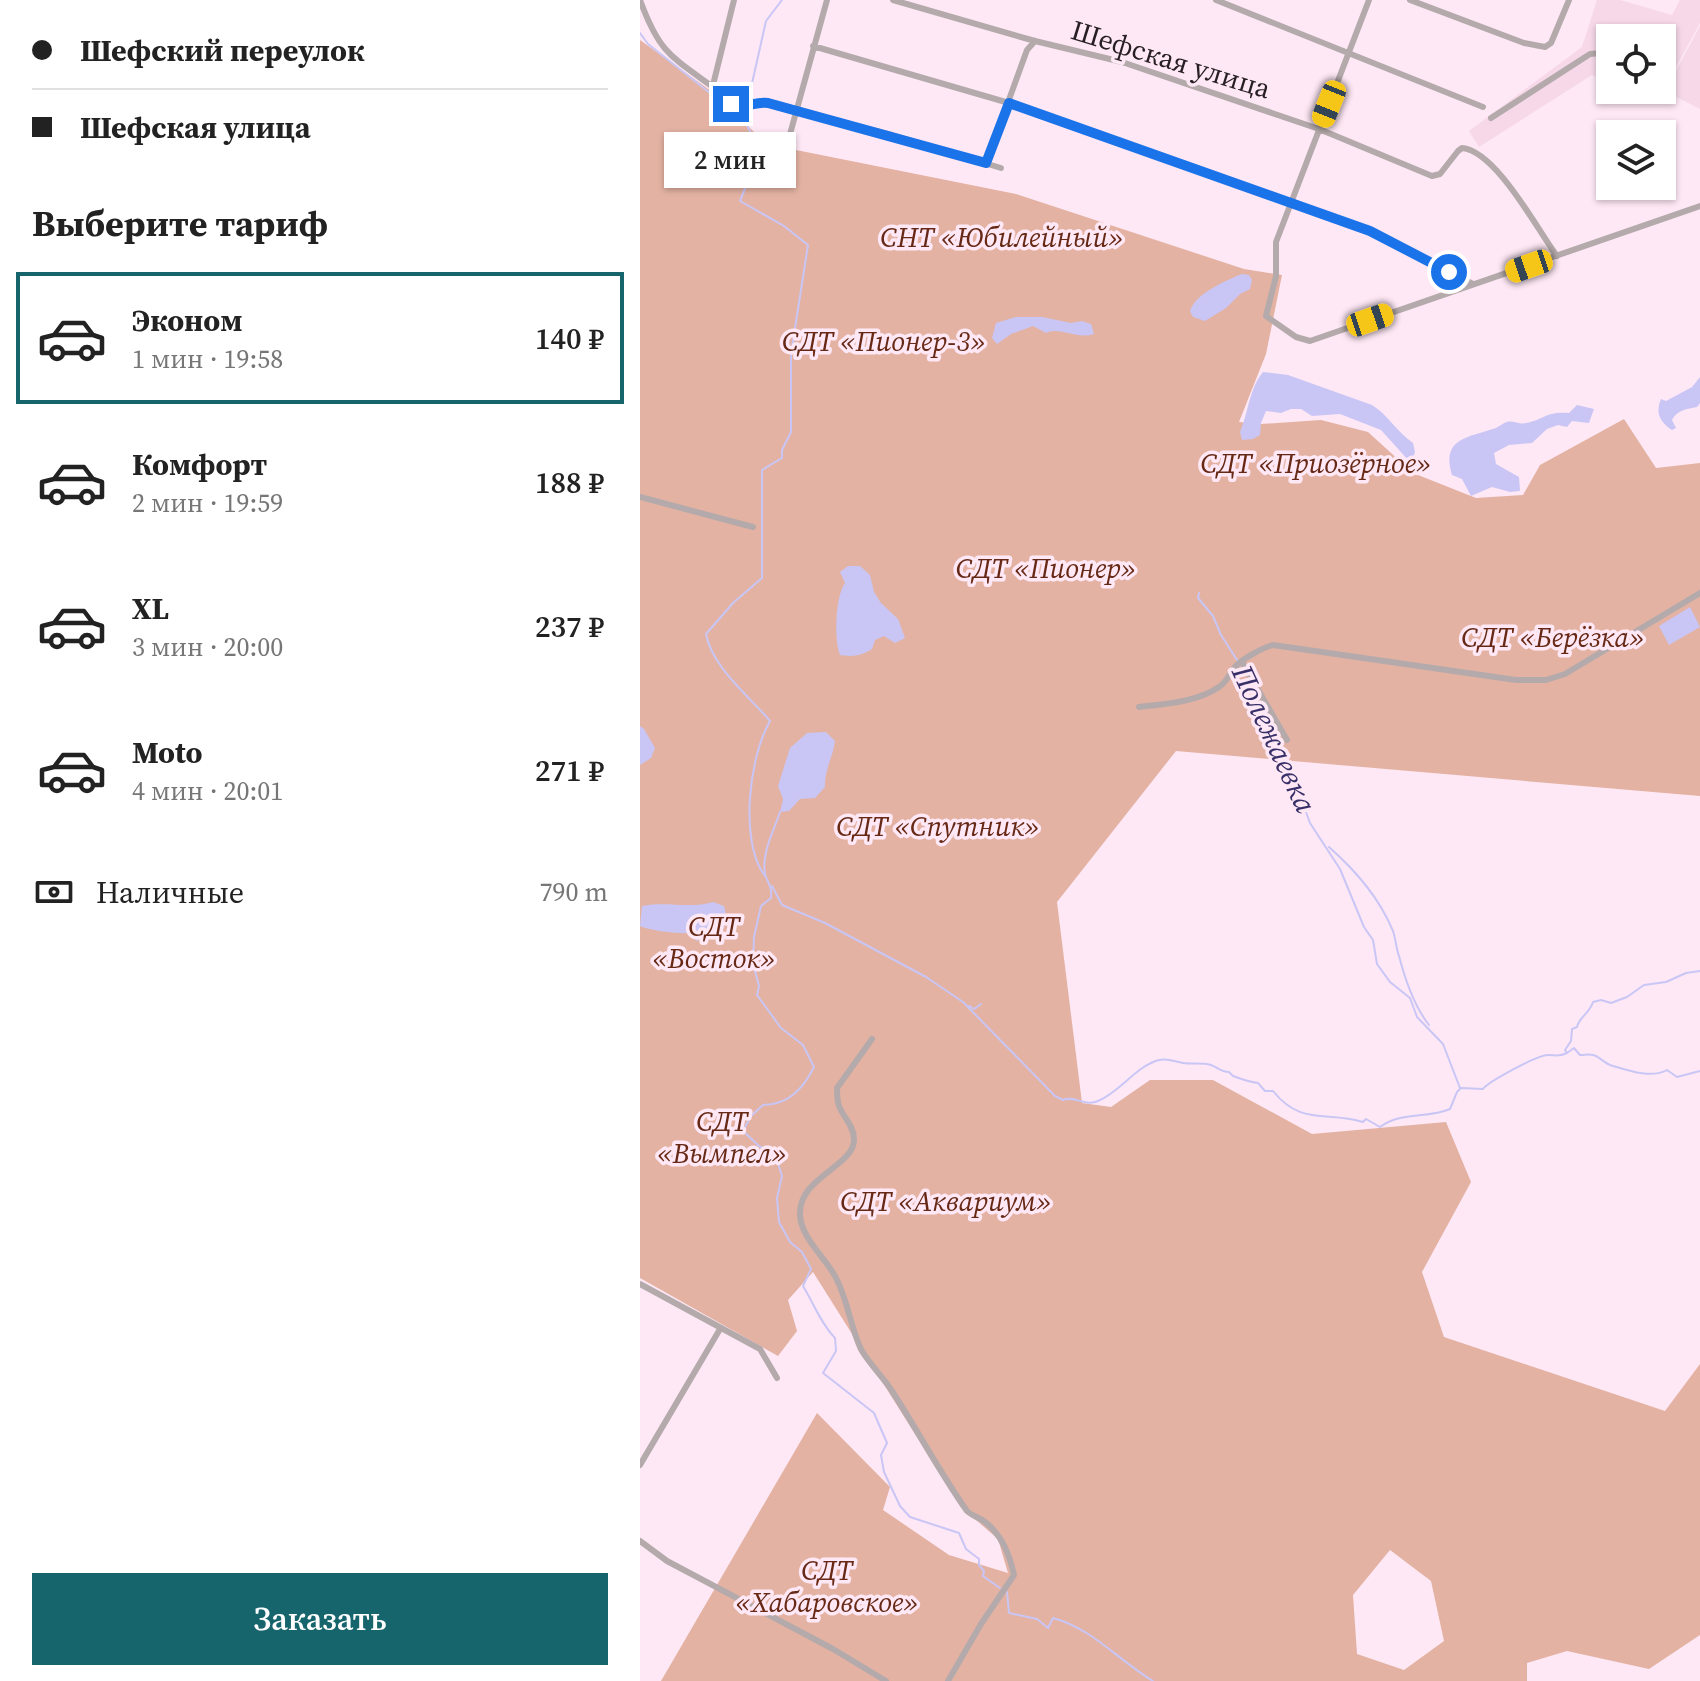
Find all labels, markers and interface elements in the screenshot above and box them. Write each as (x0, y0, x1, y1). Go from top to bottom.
street label: Шефская улица (1067, 11, 1276, 108)
map controls (1596, 24, 1676, 200)
button: locate (1596, 24, 1676, 104)
text: Шефский переулок (80, 30, 365, 71)
car (1309, 77, 1349, 131)
route end (713, 86, 749, 122)
text: Шефская улица (80, 107, 311, 148)
button: layers (1596, 120, 1676, 200)
callout: 2 мин (665, 132, 797, 188)
text: 2 мин (694, 142, 766, 178)
text: Выберите тариф (32, 199, 328, 248)
park label: СНТ «Юбилейный» (880, 218, 1124, 256)
car (1502, 247, 1556, 285)
route start (1431, 254, 1467, 290)
text: Эконом (132, 300, 243, 341)
car (1343, 301, 1397, 339)
icon: car (36, 302, 108, 374)
text: 140 ₽ (535, 318, 604, 359)
park label: СДТ «Пионер-3» (782, 322, 986, 360)
text: 1 мин · 19:58 (132, 341, 283, 377)
text: Комфорт (132, 444, 267, 485)
park label: СДТ «Приозёрное» (1200, 444, 1432, 482)
icon: car (36, 446, 108, 518)
text: 188 ₽ (535, 462, 604, 503)
text: 2 мин · 19:59 (132, 485, 283, 521)
park label: СДТ «Пионер» (956, 549, 1136, 587)
text: XL (132, 588, 169, 629)
icon: car (36, 590, 108, 662)
text: 237 ₽ (535, 606, 604, 647)
park label: СДТ «Берёзка» (1461, 618, 1645, 656)
text: 3 мин · 20:00 (132, 629, 283, 665)
water label: Полежаевка (1222, 657, 1327, 820)
text: Moto (132, 732, 203, 773)
icon: car (36, 734, 108, 806)
text: 271 ₽ (535, 750, 604, 791)
text: 4 мин · 20:01 (132, 773, 283, 809)
park label: СДТ «Спутник» (836, 807, 1040, 845)
icon: cash (32, 870, 76, 914)
text: Наличные (96, 872, 244, 913)
text: 790 m (540, 874, 608, 910)
park label: СДТ «Восток» (652, 907, 776, 977)
park label: СДТ «Вымпел» (657, 1102, 787, 1172)
park label: СДТ «Аквариум» (840, 1182, 1052, 1220)
park label: СДТ «Хабаровское» (735, 1551, 919, 1621)
button: Заказать (32, 1573, 608, 1665)

